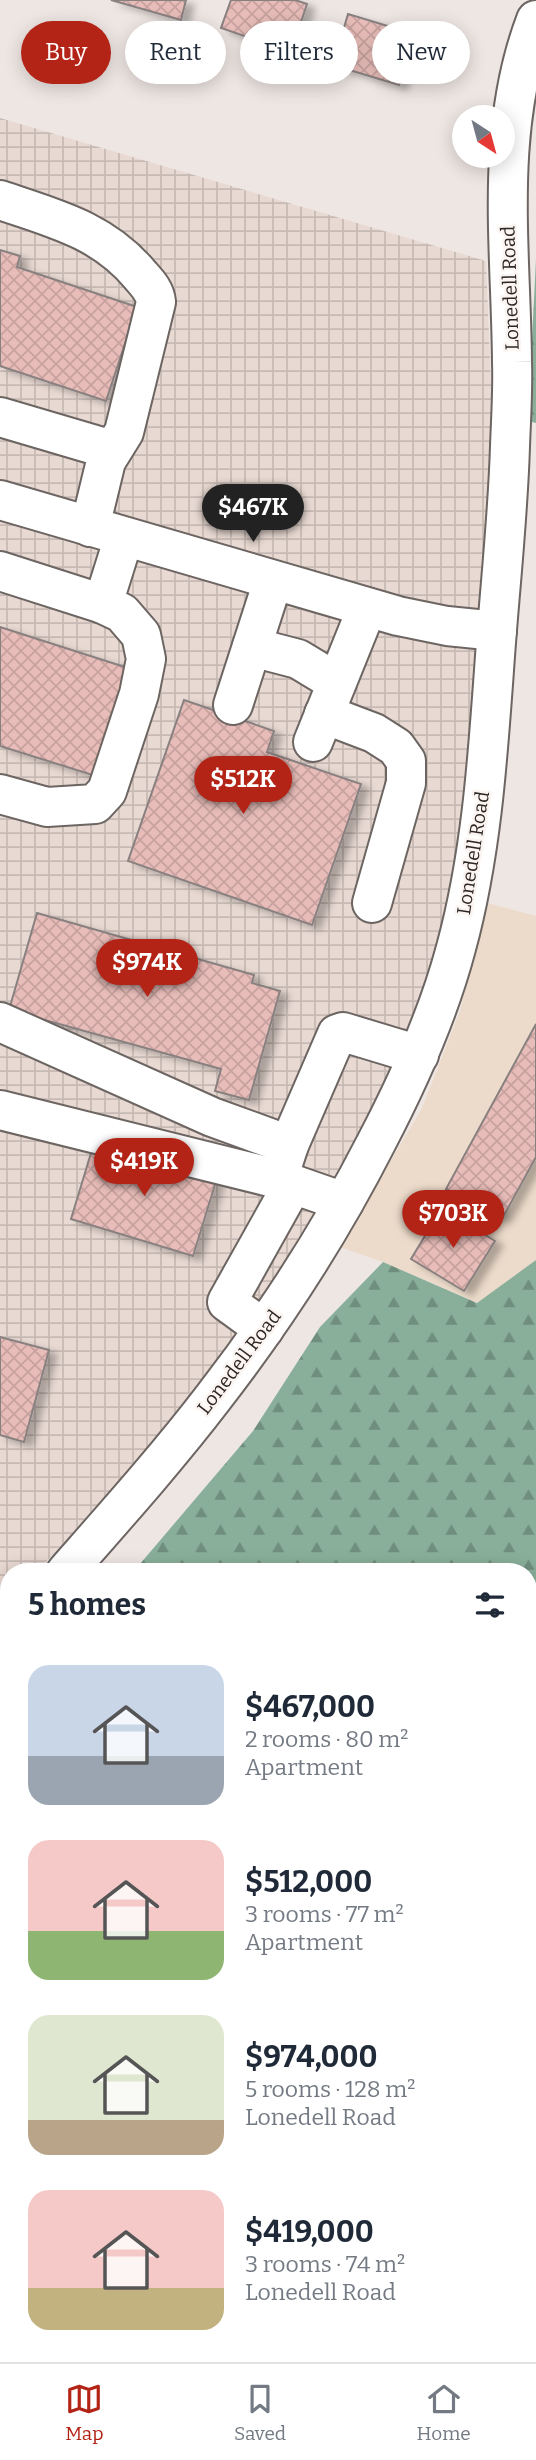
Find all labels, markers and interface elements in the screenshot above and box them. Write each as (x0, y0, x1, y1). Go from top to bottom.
chip: Buy (21, 21, 111, 84)
chip: Rent (125, 21, 226, 84)
chip: Filters (240, 21, 358, 84)
chip: New (372, 21, 470, 84)
north arrow (452, 105, 514, 168)
map controls (452, 105, 515, 168)
street label: Lonedell Road (496, 225, 524, 351)
pin: $467K (204, 484, 302, 544)
text: $467K (218, 493, 288, 521)
pin: $512K (194, 756, 292, 816)
text: $512K (210, 765, 276, 793)
street label: Lonedell Road (452, 790, 494, 916)
pin: $974K (98, 940, 196, 999)
text: $974K (112, 948, 182, 976)
pin: $419K (95, 1138, 193, 1198)
text: $419K (110, 1147, 178, 1175)
pin: $703K (404, 1190, 502, 1250)
text: $703K (418, 1199, 488, 1227)
street label: Lonedell Road (192, 1305, 286, 1419)
icon: filters (471, 1586, 509, 1624)
text: 5 homes (28, 1587, 146, 1623)
text: $467,000 (245, 1689, 375, 1725)
icon: home (84, 1693, 168, 1777)
text: 2 rooms · 80 m² (245, 1725, 408, 1753)
text: Apartment (245, 1753, 363, 1781)
text: $512,000 (245, 1864, 372, 1900)
icon: home (84, 1868, 168, 1952)
text: 3 rooms · 77 m² (245, 1900, 404, 1928)
text: Apartment (245, 1928, 363, 1956)
text: $974,000 (245, 2039, 378, 2075)
icon: home (84, 2043, 168, 2127)
text: 5 rooms · 128 m² (245, 2075, 415, 2103)
text: Lonedell Road (245, 2103, 396, 2131)
text: $419,000 (245, 2214, 374, 2250)
icon: home (84, 2218, 168, 2302)
text: 3 rooms · 74 m² (245, 2250, 405, 2278)
text: Lonedell Road (245, 2278, 396, 2306)
tab: Map (65, 2380, 104, 2445)
tab: Saved (234, 2380, 286, 2445)
tab: Home (417, 2380, 471, 2445)

